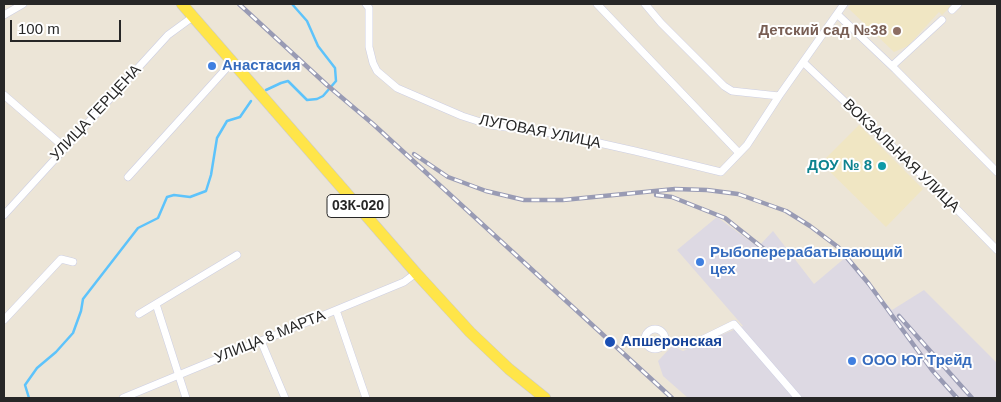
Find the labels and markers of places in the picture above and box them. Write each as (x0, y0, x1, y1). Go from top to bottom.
place label: Детский сад №38 (758, 22, 887, 40)
marker: Детский сад №38 (891, 25, 903, 37)
place label: Анастасия (222, 57, 301, 75)
marker: Анастасия (206, 60, 218, 72)
place label: ДОУ № 8 (807, 157, 872, 175)
marker: ДОУ № 8 (876, 160, 888, 172)
place label: Рыбоперерабатывающий цех (710, 244, 903, 279)
marker: Рыбоперерабатывающий цех (694, 256, 706, 268)
place label: Апшеронская (621, 333, 722, 351)
marker: Апшеронская (603, 335, 617, 349)
place label: ООО Юг Трейд (862, 352, 972, 370)
marker: ООО Юг Трейд (846, 355, 858, 367)

